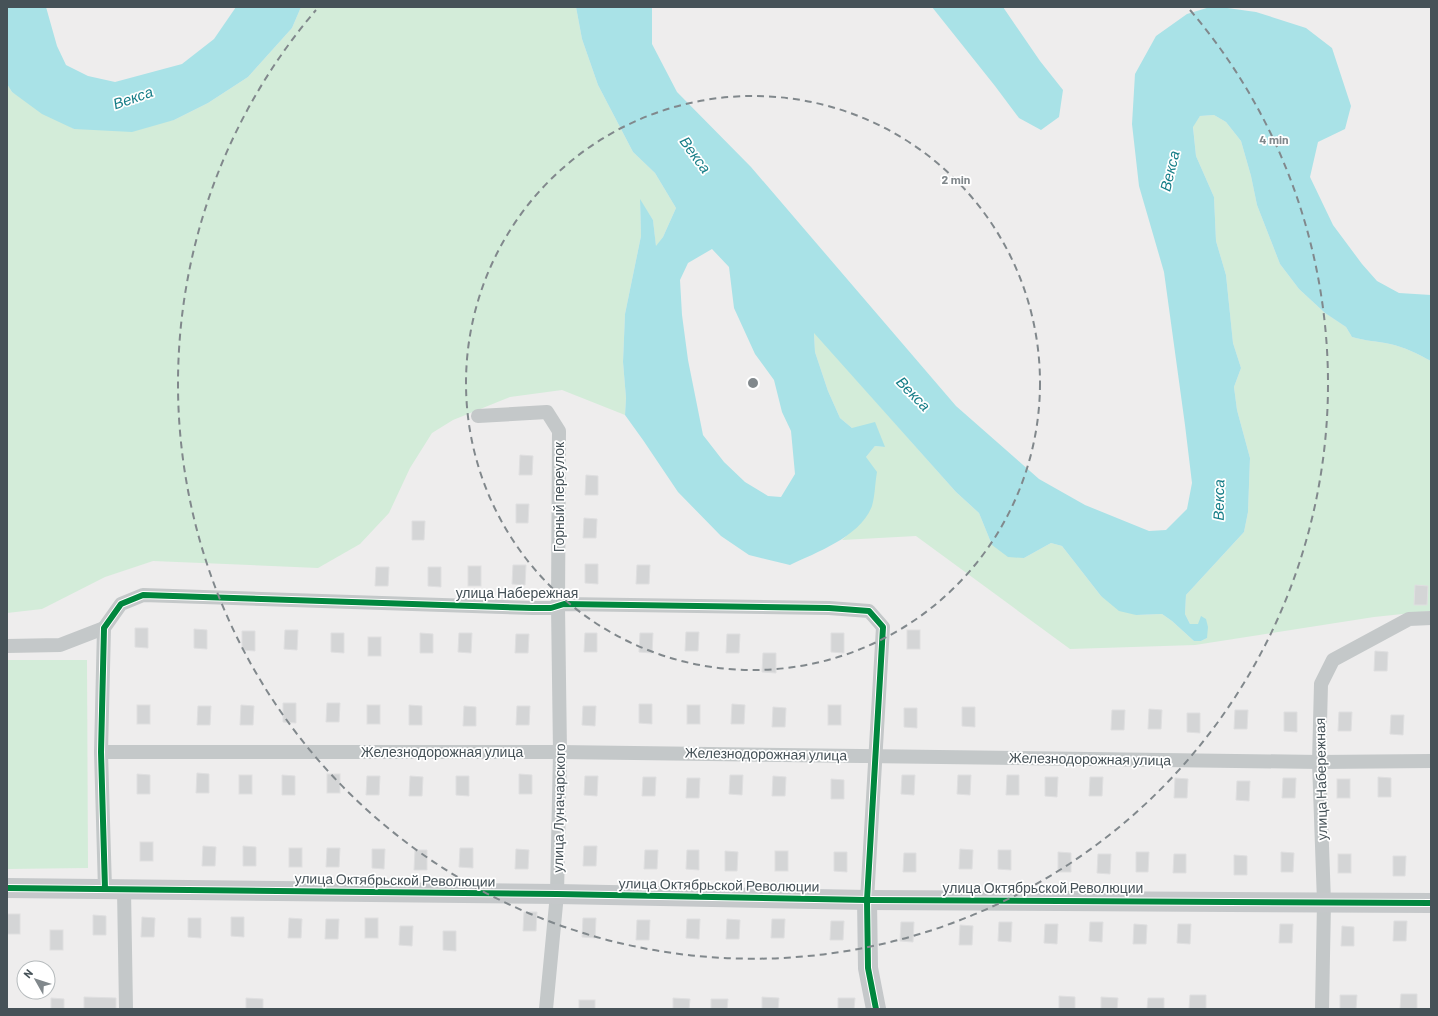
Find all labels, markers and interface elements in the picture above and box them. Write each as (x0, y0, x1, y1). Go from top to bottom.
water label: Векса (110, 82, 155, 112)
water label: Векса (676, 132, 715, 176)
text: 4 min (1259, 132, 1289, 146)
water label: Векса (1155, 149, 1183, 193)
text: 2 min (942, 172, 970, 186)
water label: Векса (893, 372, 934, 414)
centre of rings (746, 376, 760, 390)
street label: Горный переулок (550, 441, 567, 552)
water label: Векса (1209, 479, 1227, 521)
street label: улица Набережная (456, 584, 578, 601)
street label: улица Набережная (1311, 718, 1330, 841)
street label: Железнодорожная улица (361, 743, 523, 760)
street label: улица Луначарского (549, 743, 568, 873)
street label: Железнодорожная улица (685, 744, 848, 763)
street label: Железнодорожная улица (1009, 749, 1172, 768)
street label: улица Октябрьской Революции (294, 869, 496, 890)
street label: улица Октябрьской Революции (618, 874, 820, 895)
street label: улица Октябрьской Революции (943, 879, 1143, 896)
north arrow (16, 960, 56, 1000)
text: N (20, 966, 35, 980)

